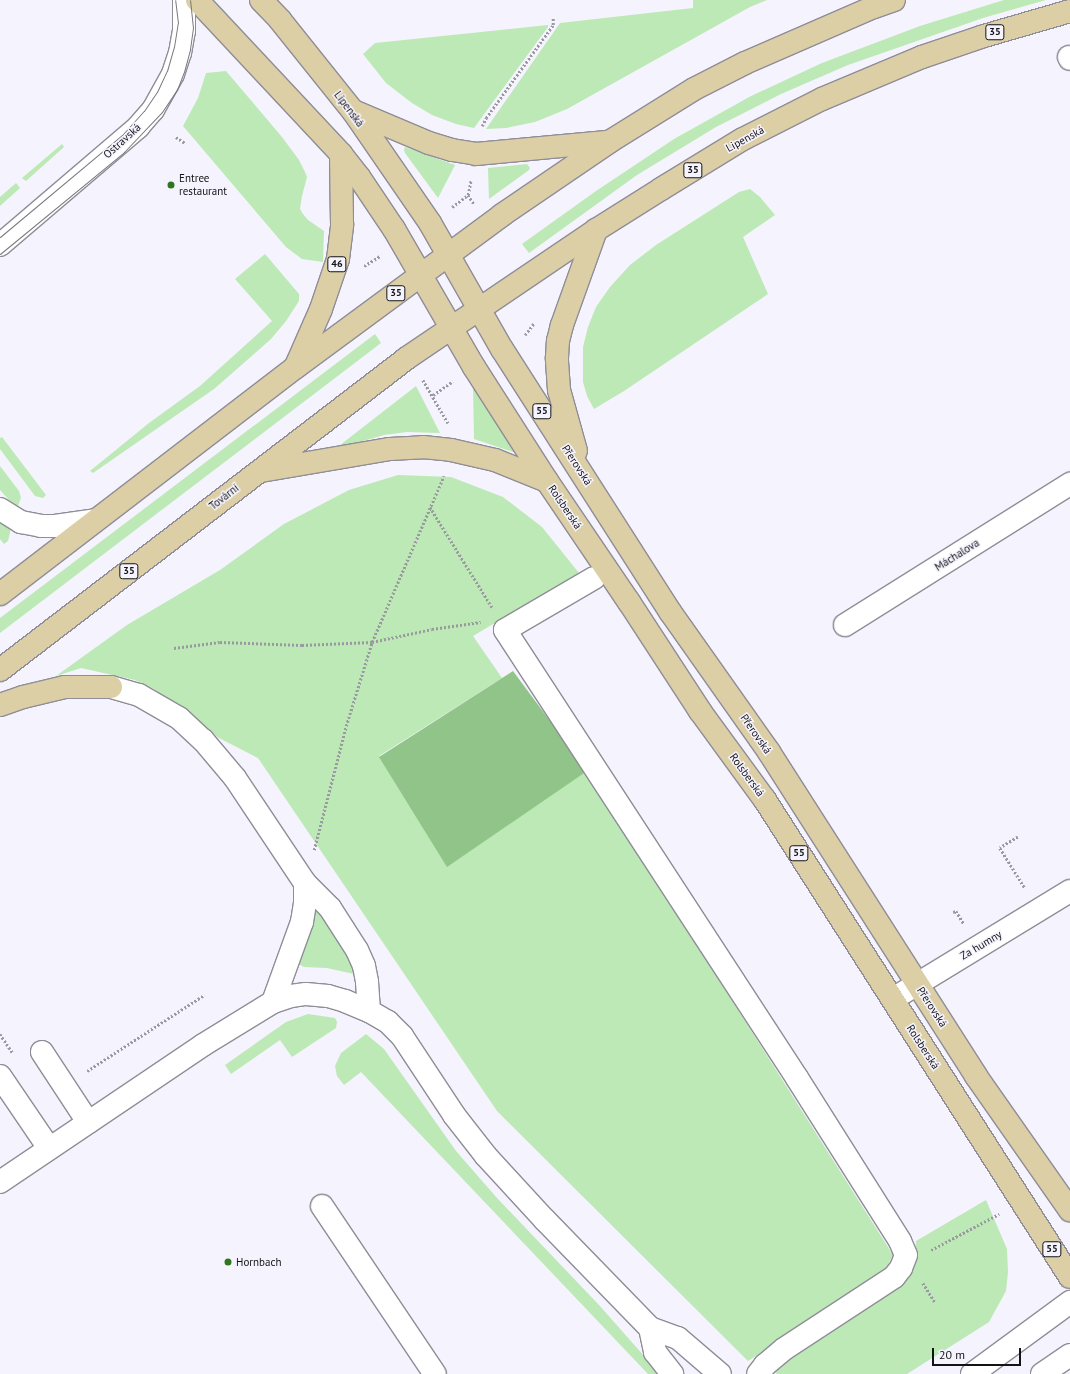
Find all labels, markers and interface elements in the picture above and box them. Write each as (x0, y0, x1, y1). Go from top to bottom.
road number: 35 (985, 24, 1005, 40)
street label: Lipenská (331, 88, 367, 130)
street label: Ostravská (101, 121, 143, 161)
street label: Lipenská (724, 123, 766, 155)
road number: 35 (683, 162, 703, 178)
place label: Entree restaurant (179, 172, 227, 198)
marker: Entree restaurant (166, 180, 176, 190)
road number: 46 (327, 256, 347, 272)
road number: 35 (386, 285, 406, 301)
road number: 55 (532, 403, 552, 419)
street label: Přerovská (559, 442, 595, 488)
street label: Tovární (207, 481, 241, 513)
street label: Rolsberská (545, 482, 585, 532)
street label: Máchalova (932, 536, 982, 574)
road number: 35 (119, 563, 139, 579)
street label: Přerovská (738, 712, 774, 756)
street label: Rolsberská (727, 751, 767, 799)
road number: 55 (789, 845, 809, 861)
street label: Za humny (958, 927, 1004, 963)
street label: Přerovská (914, 984, 950, 1030)
street label: Rolsberská (904, 1022, 942, 1072)
road number: 55 (1042, 1241, 1062, 1257)
place label: Hornbach (236, 1255, 281, 1269)
marker: Hornbach (223, 1257, 233, 1267)
scale bar (934, 1340, 1023, 1366)
text: 20 m (939, 1347, 965, 1362)

